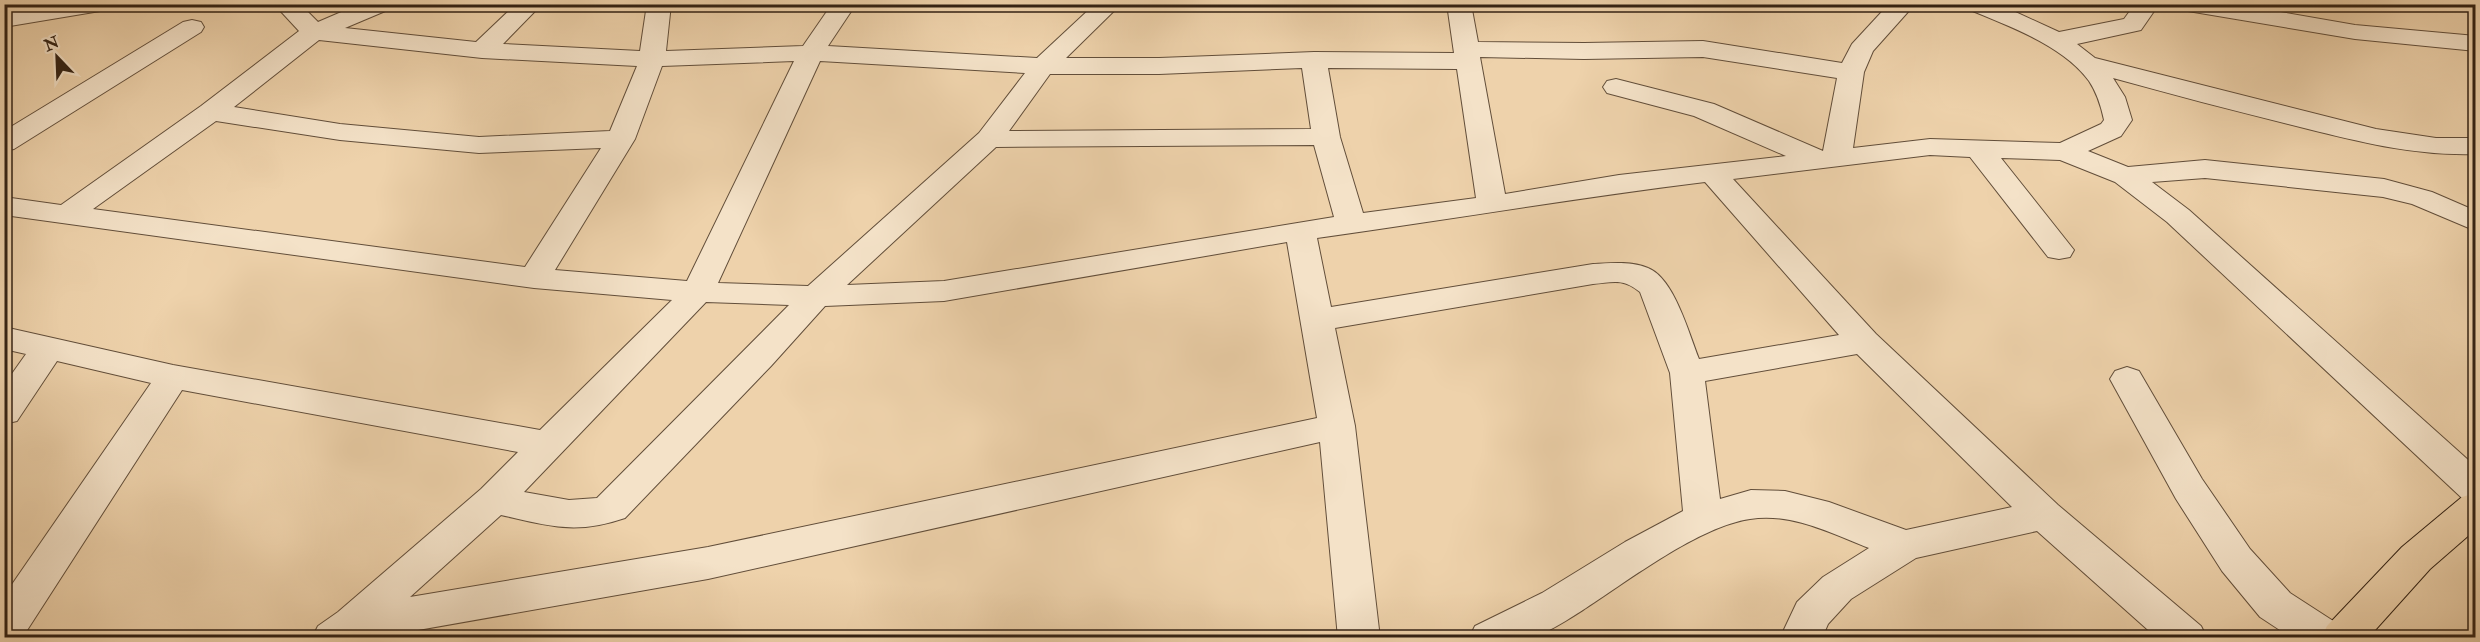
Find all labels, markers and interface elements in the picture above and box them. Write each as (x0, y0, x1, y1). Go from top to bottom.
north arrow (27, 27, 87, 87)
text: N (40, 32, 63, 57)

